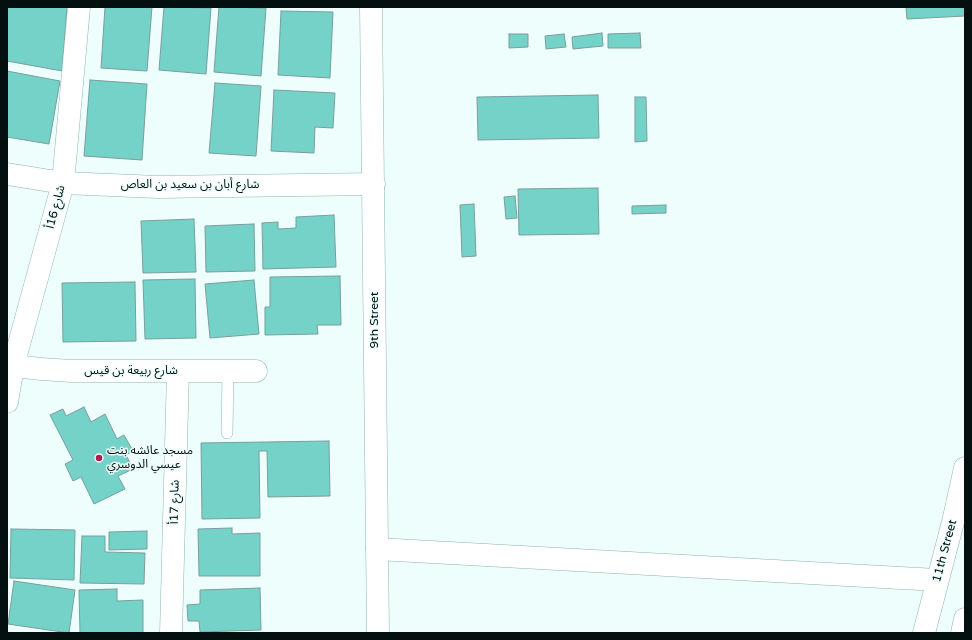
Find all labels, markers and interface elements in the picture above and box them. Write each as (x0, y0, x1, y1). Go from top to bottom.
street label: شارع أبان بن سعيد بن العاص (121, 178, 259, 192)
street label: شارع 16أ (43, 184, 69, 230)
street label: 9th Street (368, 292, 382, 348)
street label: شارع ربيعة بن قيس (84, 364, 178, 378)
place label: مسجد عائشه بنت عيسي الدوسري (107, 444, 193, 472)
marker: مسجد عائشه بنت عيسي الدوسري (94, 453, 104, 463)
street label: شارع 17أ (167, 480, 183, 524)
street label: 11th Street (930, 518, 960, 584)

